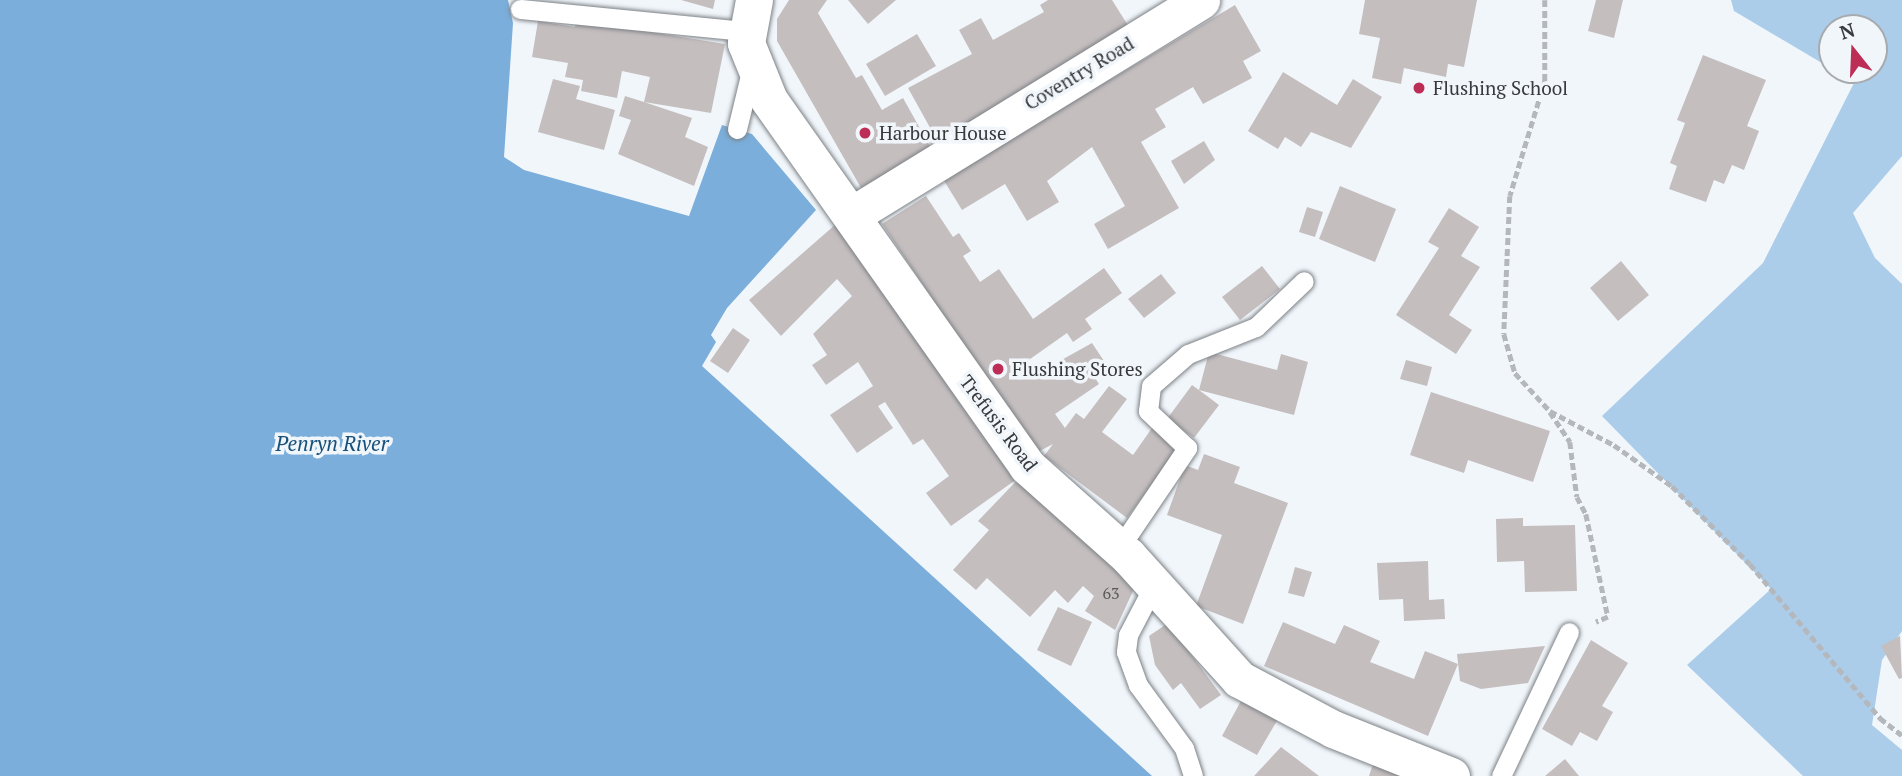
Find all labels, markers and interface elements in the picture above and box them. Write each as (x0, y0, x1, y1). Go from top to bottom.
north arrow (1818, 14, 1888, 84)
text: N (1836, 16, 1858, 45)
street label: Coventry Road (1020, 31, 1138, 115)
place label: Flushing School (1433, 77, 1568, 99)
marker: Flushing School (1411, 80, 1427, 96)
place label: Harbour House (879, 122, 1006, 144)
marker: Harbour House (857, 125, 873, 141)
place label: Flushing Stores (1012, 358, 1143, 380)
marker: Flushing Stores (990, 361, 1006, 377)
street label: Trefusis Road (955, 370, 1043, 476)
water label: Penryn River (275, 430, 389, 456)
house number: 63 (1102, 583, 1120, 603)

